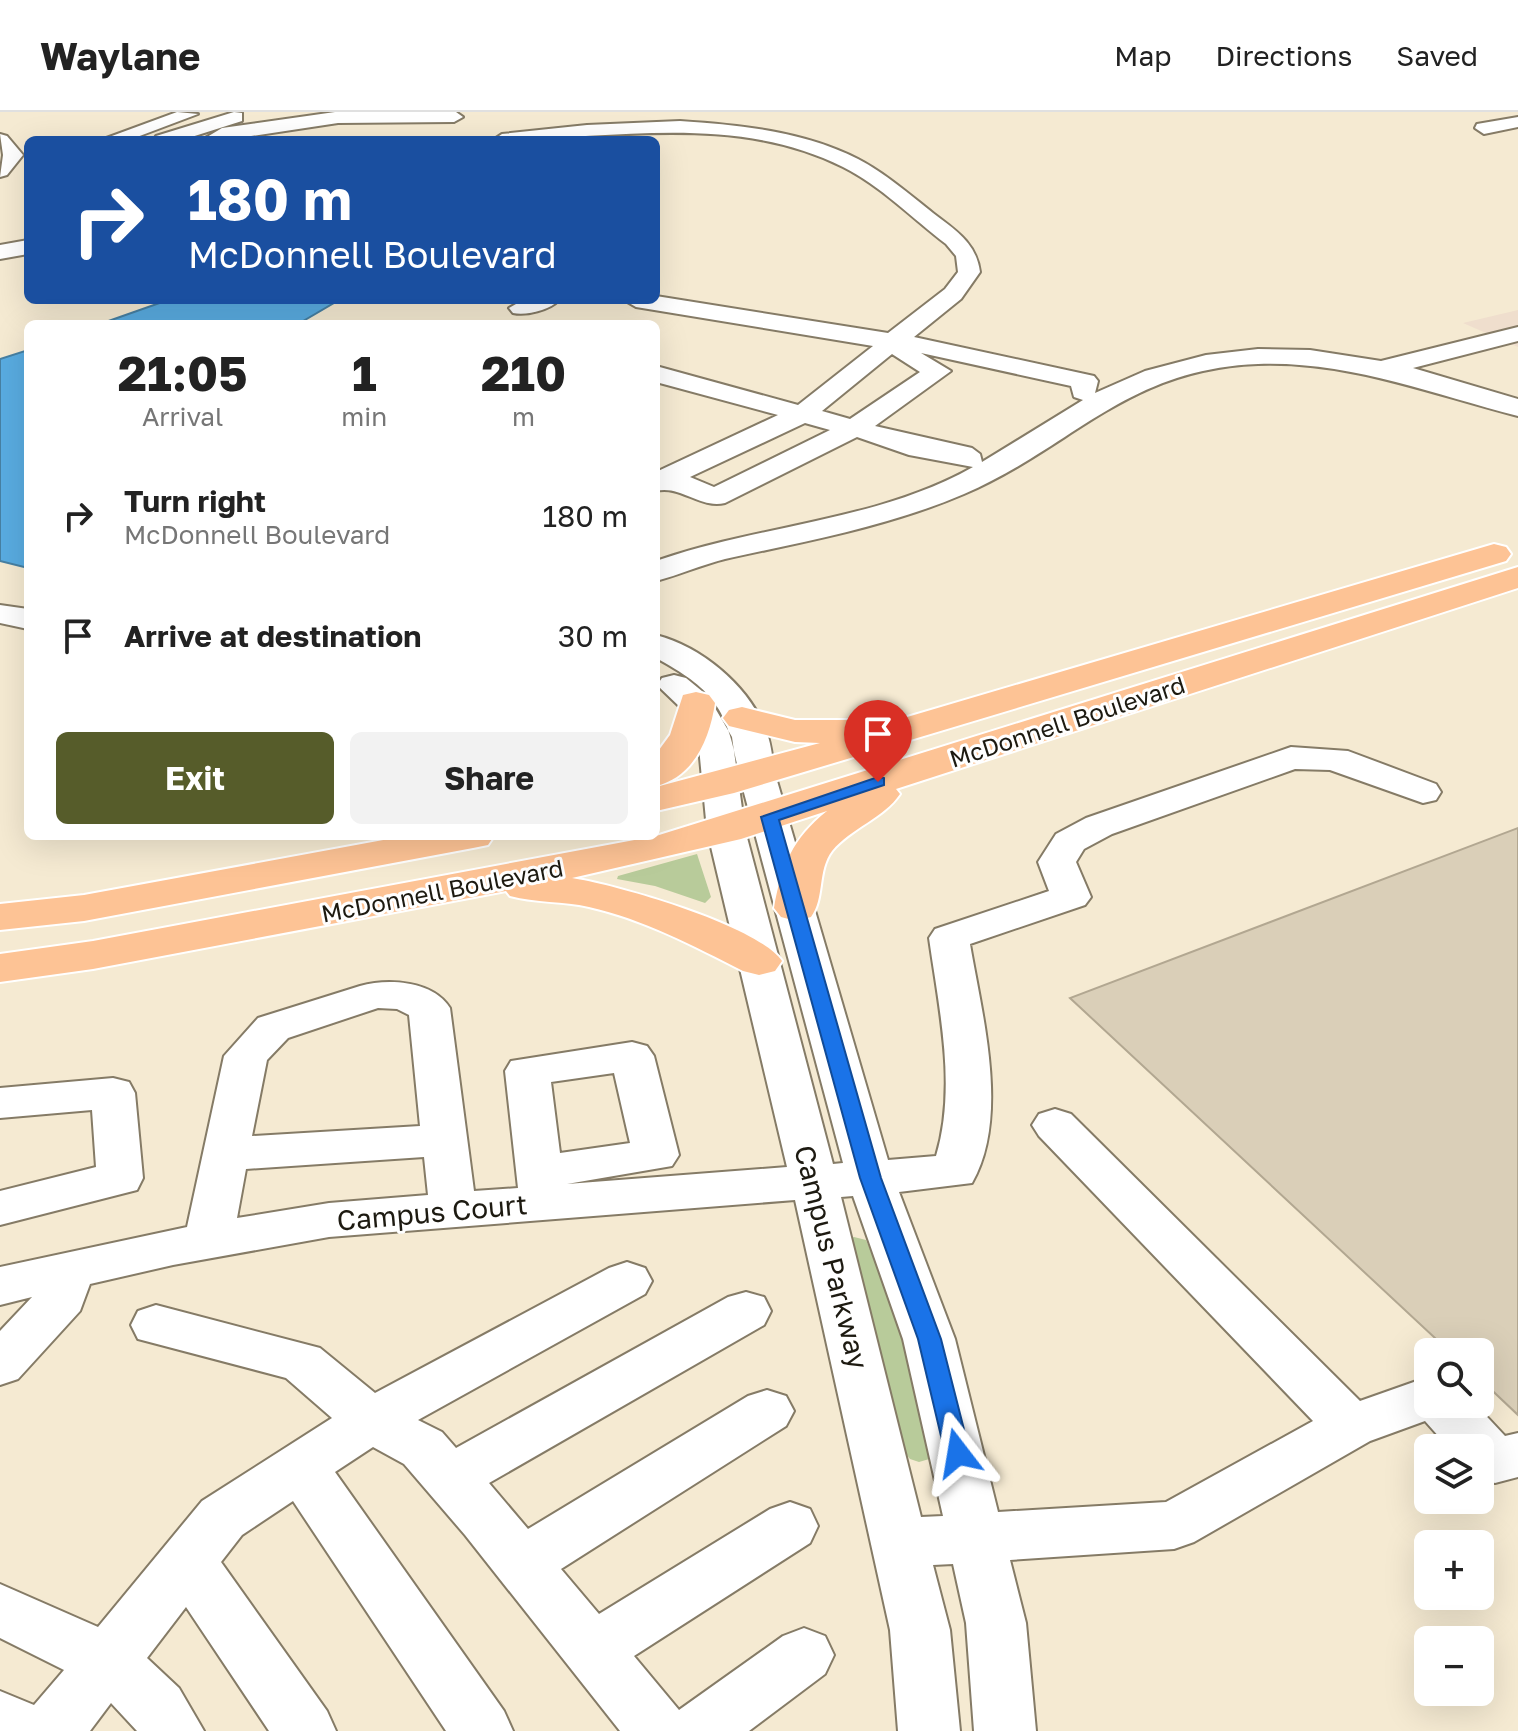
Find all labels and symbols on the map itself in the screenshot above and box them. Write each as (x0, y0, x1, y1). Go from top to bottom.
street label: McDonnell Boulevard (946, 669, 1188, 773)
pin (844, 700, 912, 782)
street label: McDonnell Boulevard (319, 852, 565, 928)
street label: Campus Parkway (788, 1142, 876, 1373)
street label: Campus Court (335, 1187, 529, 1237)
position arrow (916, 1411, 1000, 1495)

